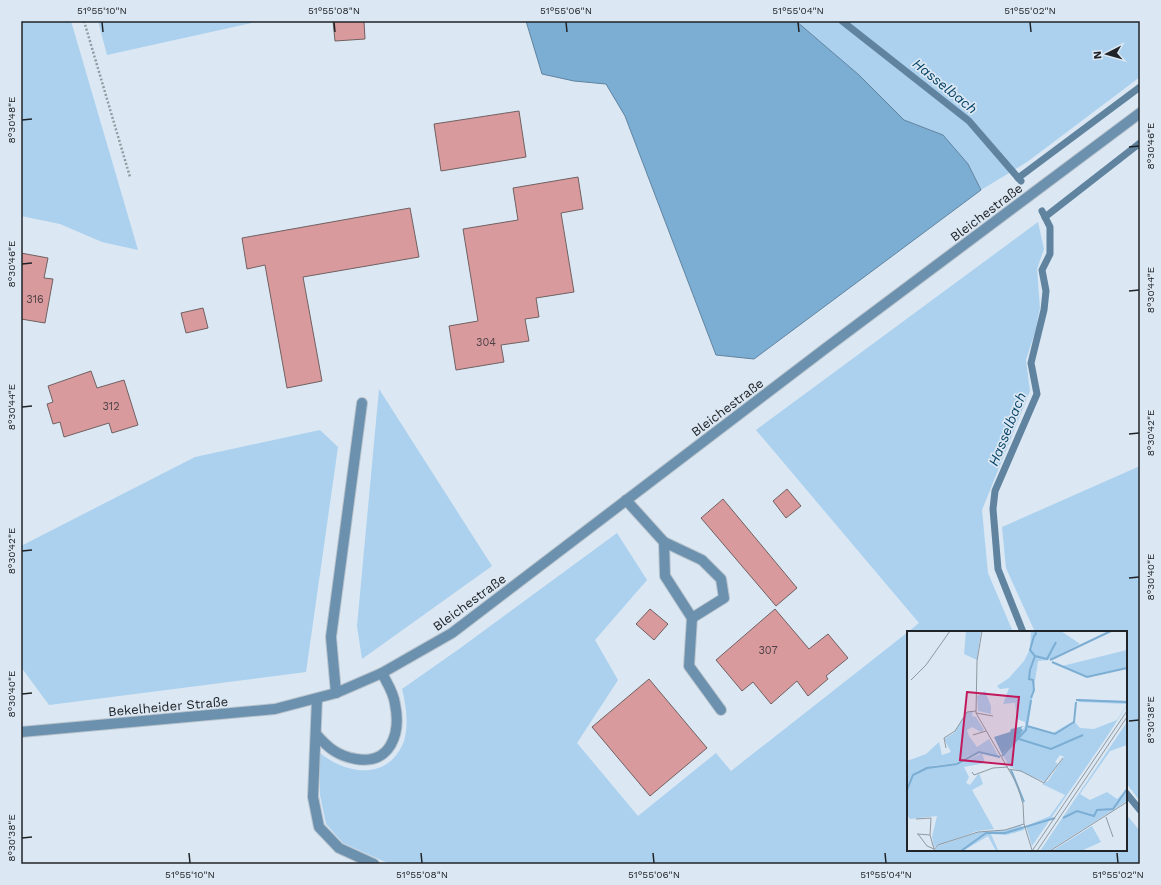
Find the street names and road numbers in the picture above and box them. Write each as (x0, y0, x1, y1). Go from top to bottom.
street label: Bleichestraße (947, 180, 1025, 244)
street label: Bleichestraße (688, 375, 766, 439)
street label: Bleichestraße (430, 571, 509, 634)
street label: Bekelheider Straße (107, 694, 229, 719)

